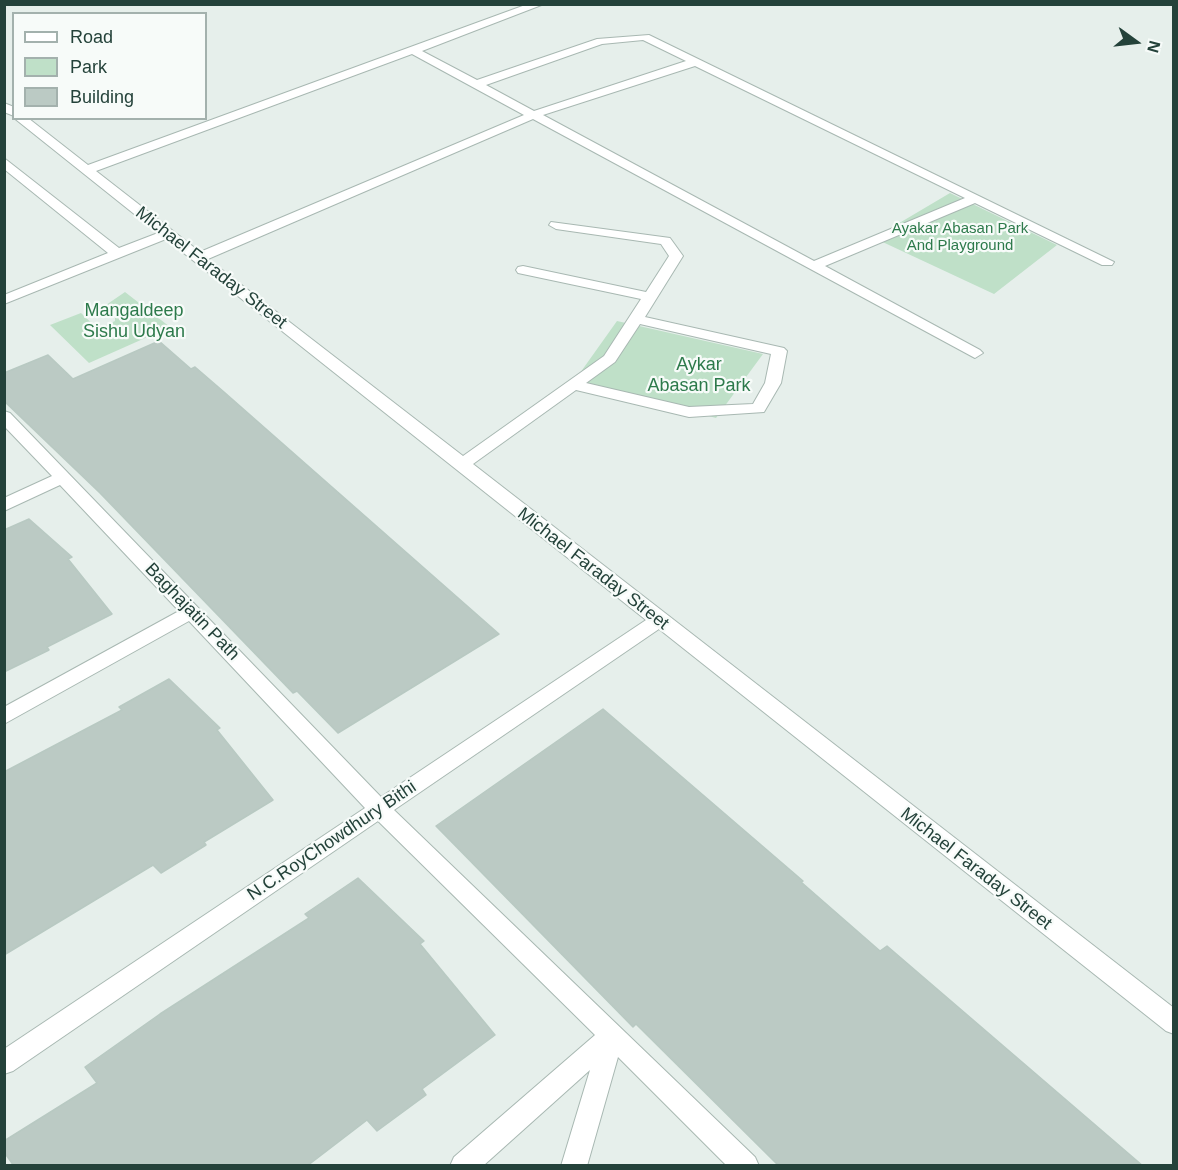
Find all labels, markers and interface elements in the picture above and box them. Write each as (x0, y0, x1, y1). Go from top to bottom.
legend (12, 12, 207, 120)
north arrow (1106, 12, 1166, 72)
text: Road (70, 27, 113, 47)
text: N (1144, 39, 1164, 55)
text: Park (70, 57, 107, 77)
text: Building (70, 87, 134, 107)
street label: Michael Faraday Street (131, 202, 291, 334)
park label: Ayakar Abasan Park And Playground (892, 220, 1028, 255)
park label: Mangaldeep Sishu Udyan (83, 300, 185, 342)
park label: Aykar Abasan Park (647, 354, 751, 397)
street label: Michael Faraday Street (513, 503, 673, 635)
street label: Baghajatin Path (140, 559, 244, 665)
street label: N.C.RoyChowdhury Bithi (243, 776, 421, 906)
street label: Michael Faraday Street (896, 803, 1056, 935)

